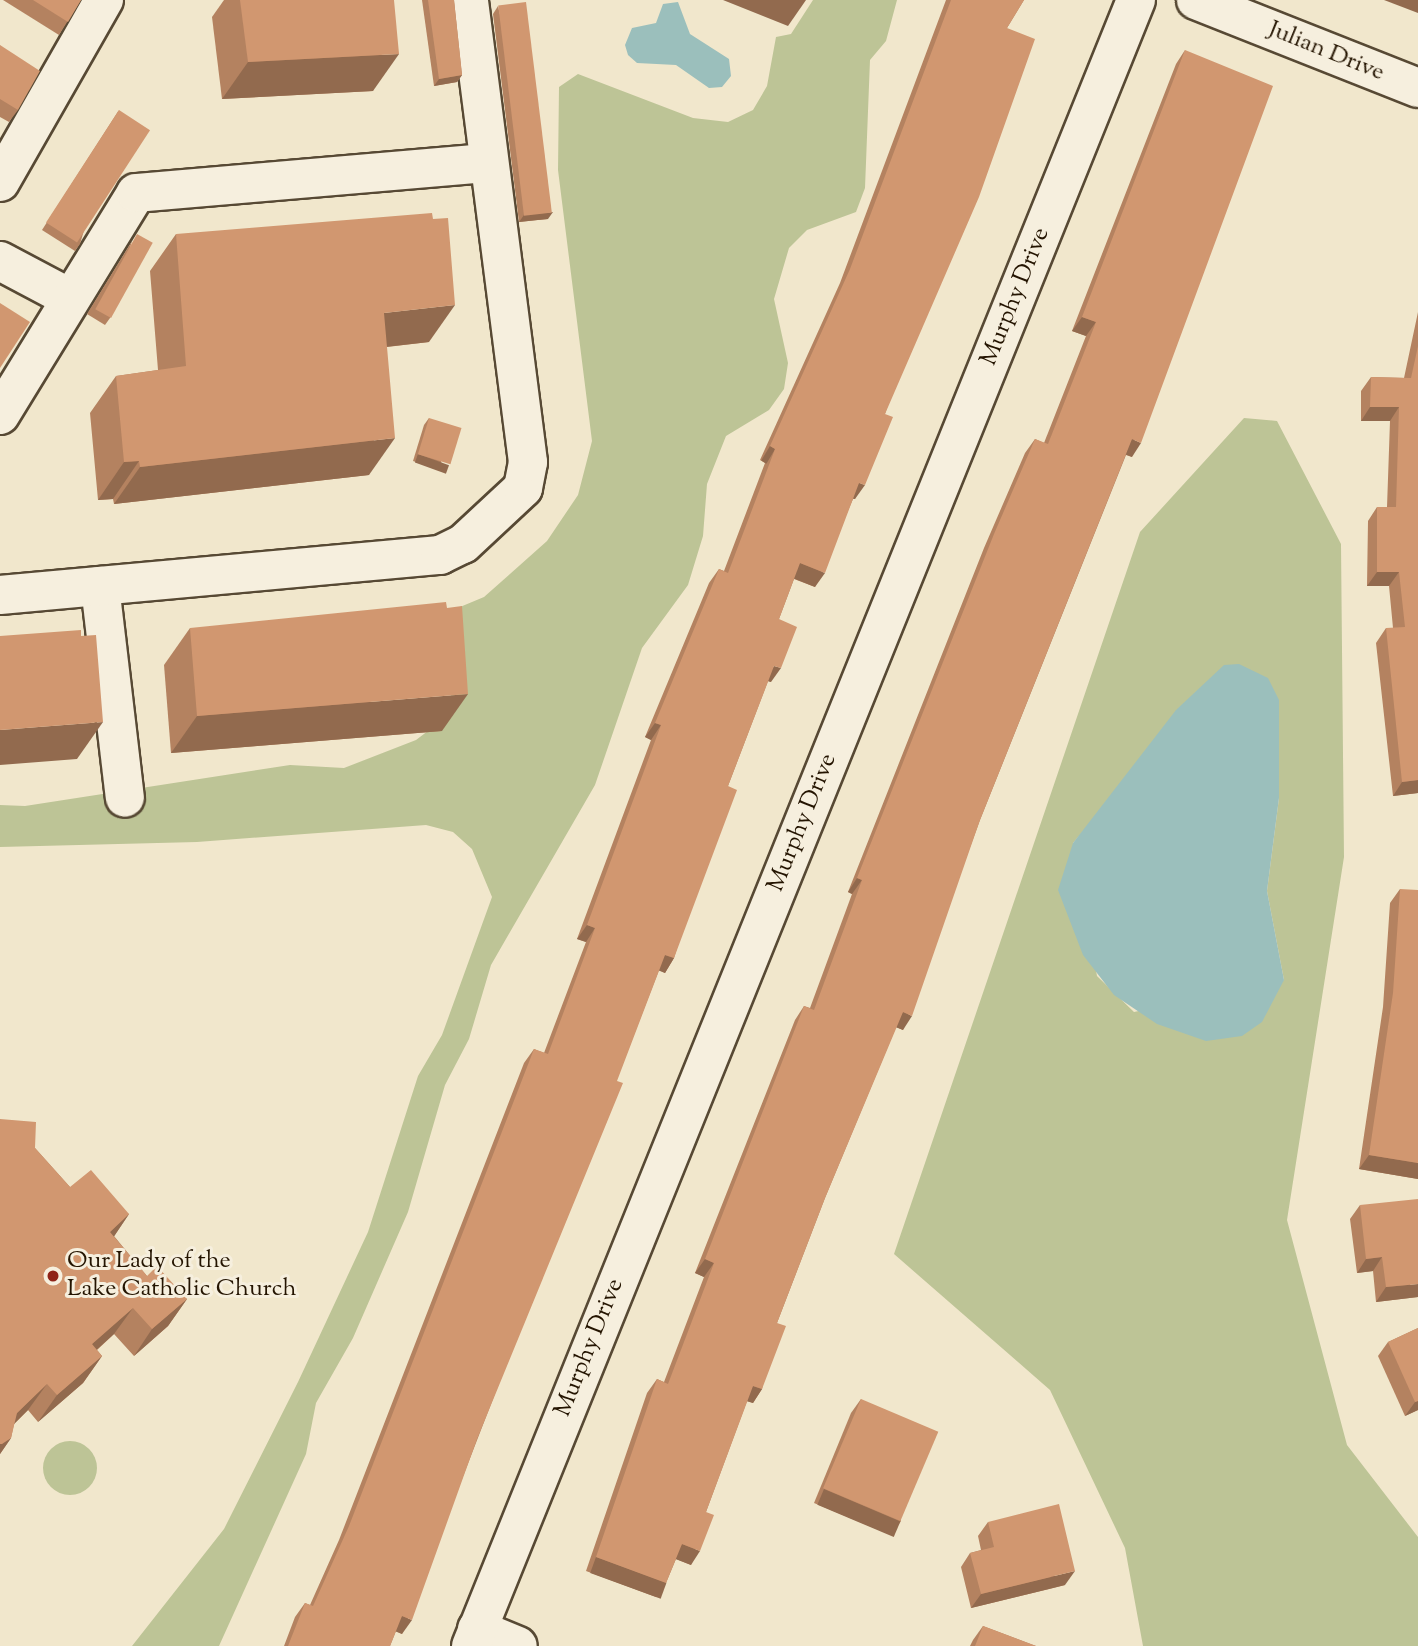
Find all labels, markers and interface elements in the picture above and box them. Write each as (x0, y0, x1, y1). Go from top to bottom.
street label: Julian Drive (1264, 16, 1388, 88)
street label: Murphy Drive (975, 224, 1057, 370)
street label: Murphy Drive (762, 750, 844, 896)
place label: Our Lady of the Lake Catholic Church (67, 1248, 297, 1304)
marker: Our Lady of the Lake Catholic Church (45, 1268, 61, 1284)
street label: Murphy Drive (549, 1275, 631, 1421)

